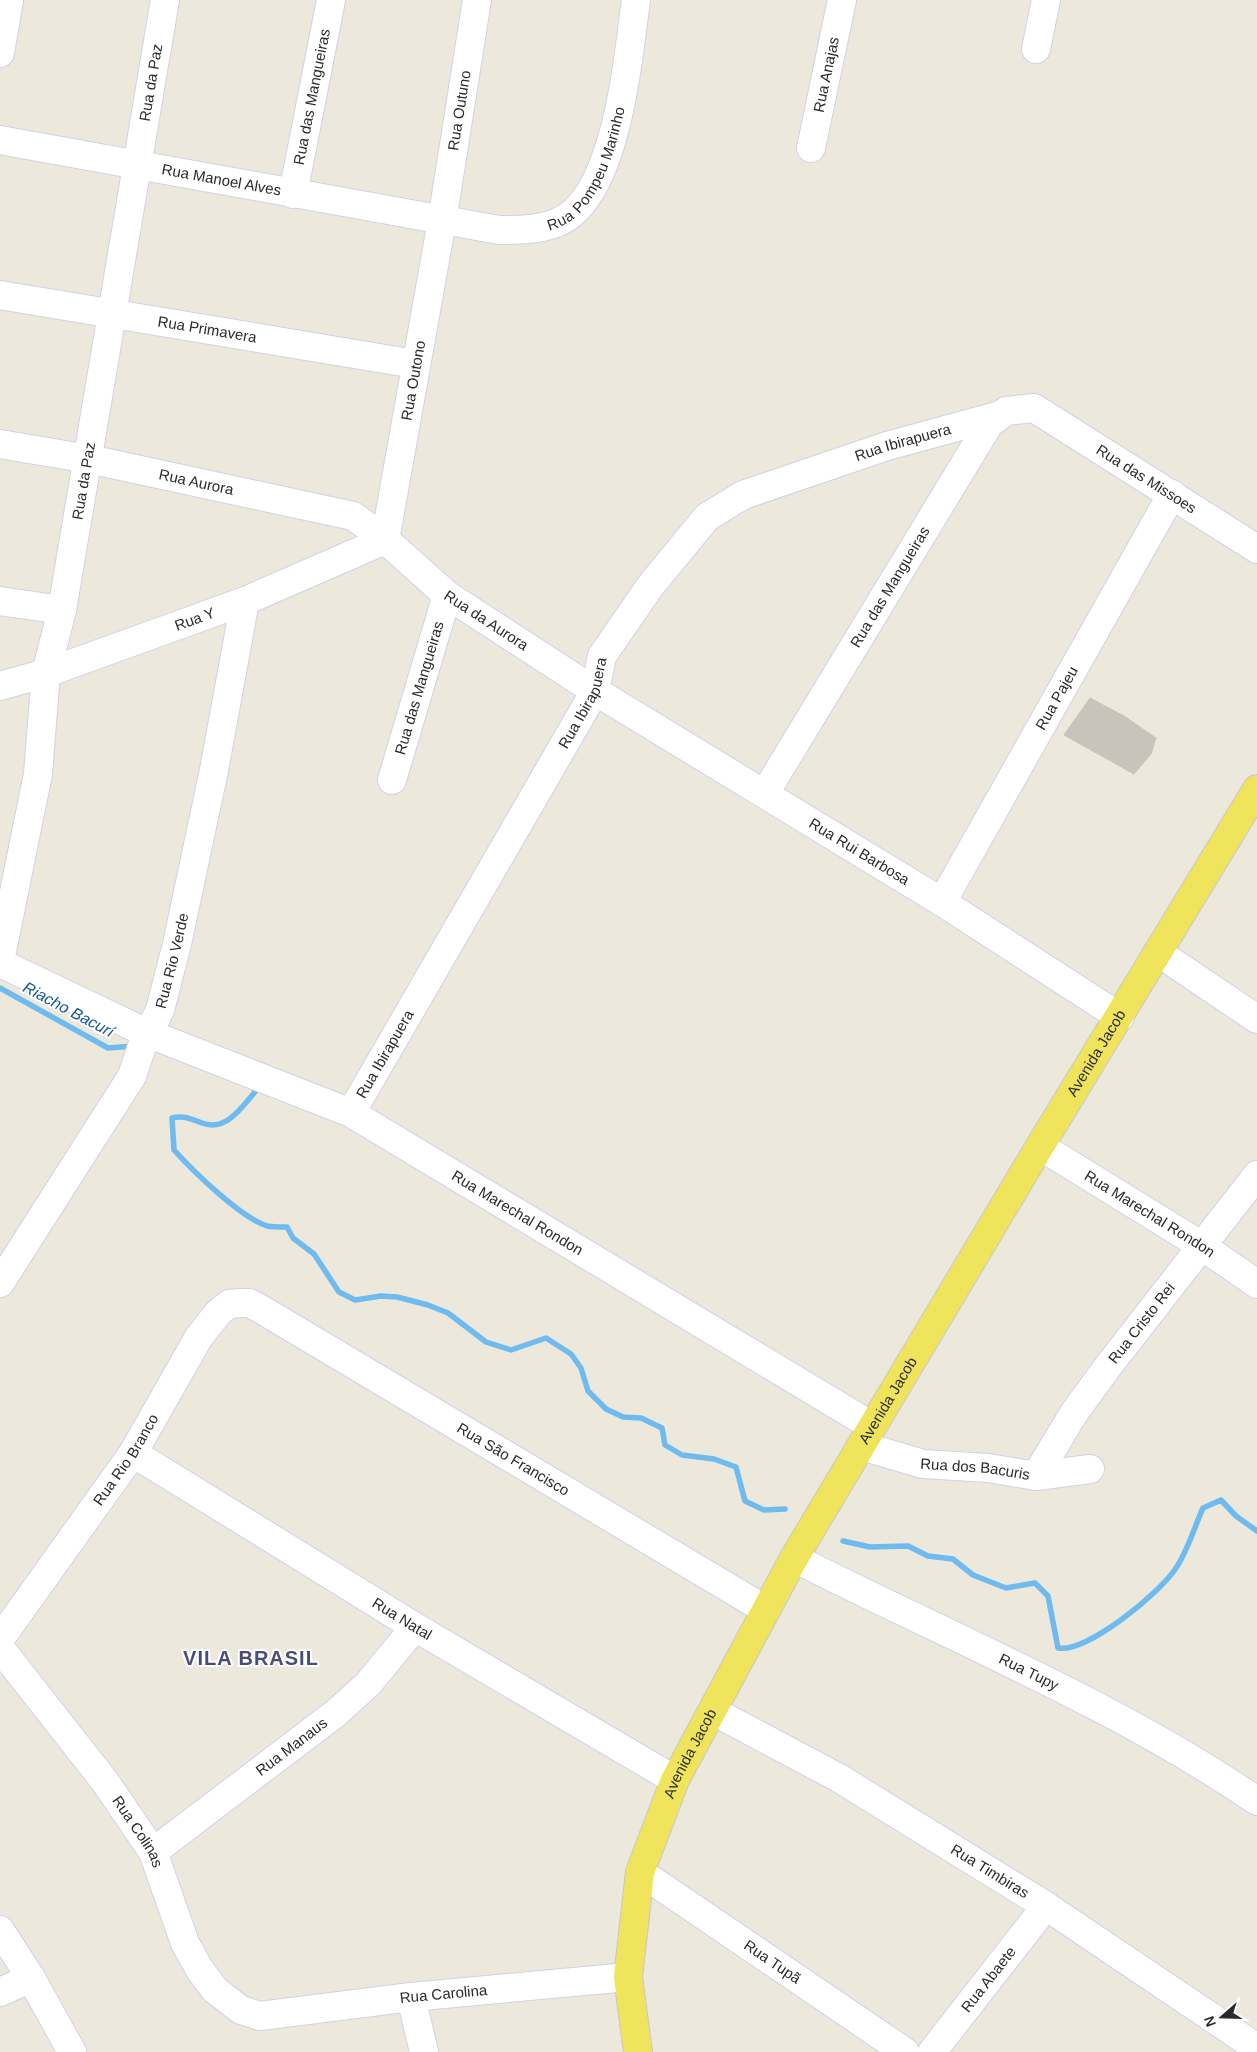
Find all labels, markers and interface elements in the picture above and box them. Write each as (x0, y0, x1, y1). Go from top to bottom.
street label: Rua das Mangueiras (290, 27, 333, 166)
street label: Rua Anajas (810, 35, 842, 114)
street label: Rua da Paz (136, 42, 165, 123)
street label: Rua Outuno (444, 69, 474, 152)
street label: Rua Pompeu Marinho (545, 105, 628, 233)
street label: Rua Manoel Alves (160, 160, 283, 199)
street label: Rua Primavera (156, 312, 259, 346)
street label: Rua Outono (398, 339, 428, 422)
street label: Rua Ibirapuera (852, 420, 953, 464)
street label: Rua da Paz (68, 441, 98, 521)
street label: Rua das Missoes (1093, 441, 1200, 516)
street label: Rua Aurora (157, 465, 236, 498)
street label: Rua das Mangueiras (846, 523, 933, 650)
street label: Rua da Aurora (441, 587, 532, 654)
street label: Rua Y (172, 604, 217, 634)
street label: Rua das Mangueiras (391, 619, 447, 757)
street label: Rua Ibirapuera (555, 655, 610, 751)
street label: Rua Pajeu (1032, 663, 1081, 733)
street label: Rua Rui Barbosa (806, 814, 913, 889)
street label: Rua Rio Verde (152, 912, 191, 1010)
water label: Riacho Bacurí (20, 978, 118, 1041)
street label: Rua Ibirapuera (352, 1006, 417, 1101)
street label: Avenida Jacob (1063, 1007, 1129, 1099)
street label: Rua Marechal Rondon (449, 1167, 586, 1258)
street label: Rua Marechal Rondon (1082, 1167, 1218, 1260)
street label: Rua Cristo Rei (1105, 1279, 1178, 1367)
street label: Avenida Jacob (855, 1354, 920, 1447)
street label: Rua Rio Branco (89, 1411, 161, 1509)
street label: Rua São Francisco (454, 1419, 573, 1499)
street label: Rua dos Bacuris (920, 1455, 1031, 1483)
street label: Rua Natal (369, 1594, 435, 1643)
district label: VILA BRASIL (183, 1647, 319, 1669)
street label: Rua Tupy (996, 1650, 1062, 1694)
street label: Avenida Jacob (660, 1706, 720, 1800)
street label: Rua Manaus (252, 1714, 330, 1779)
street label: Rua Colinas (109, 1792, 167, 1870)
street label: Rua Timbiras (948, 1840, 1032, 1901)
street label: Rua Tupã (741, 1936, 805, 1987)
street label: Rua Abaete (957, 1943, 1019, 2015)
street label: Rua Carolina (399, 1981, 488, 2006)
north arrow (1197, 1992, 1247, 2042)
text: N (1201, 2014, 1219, 2029)

